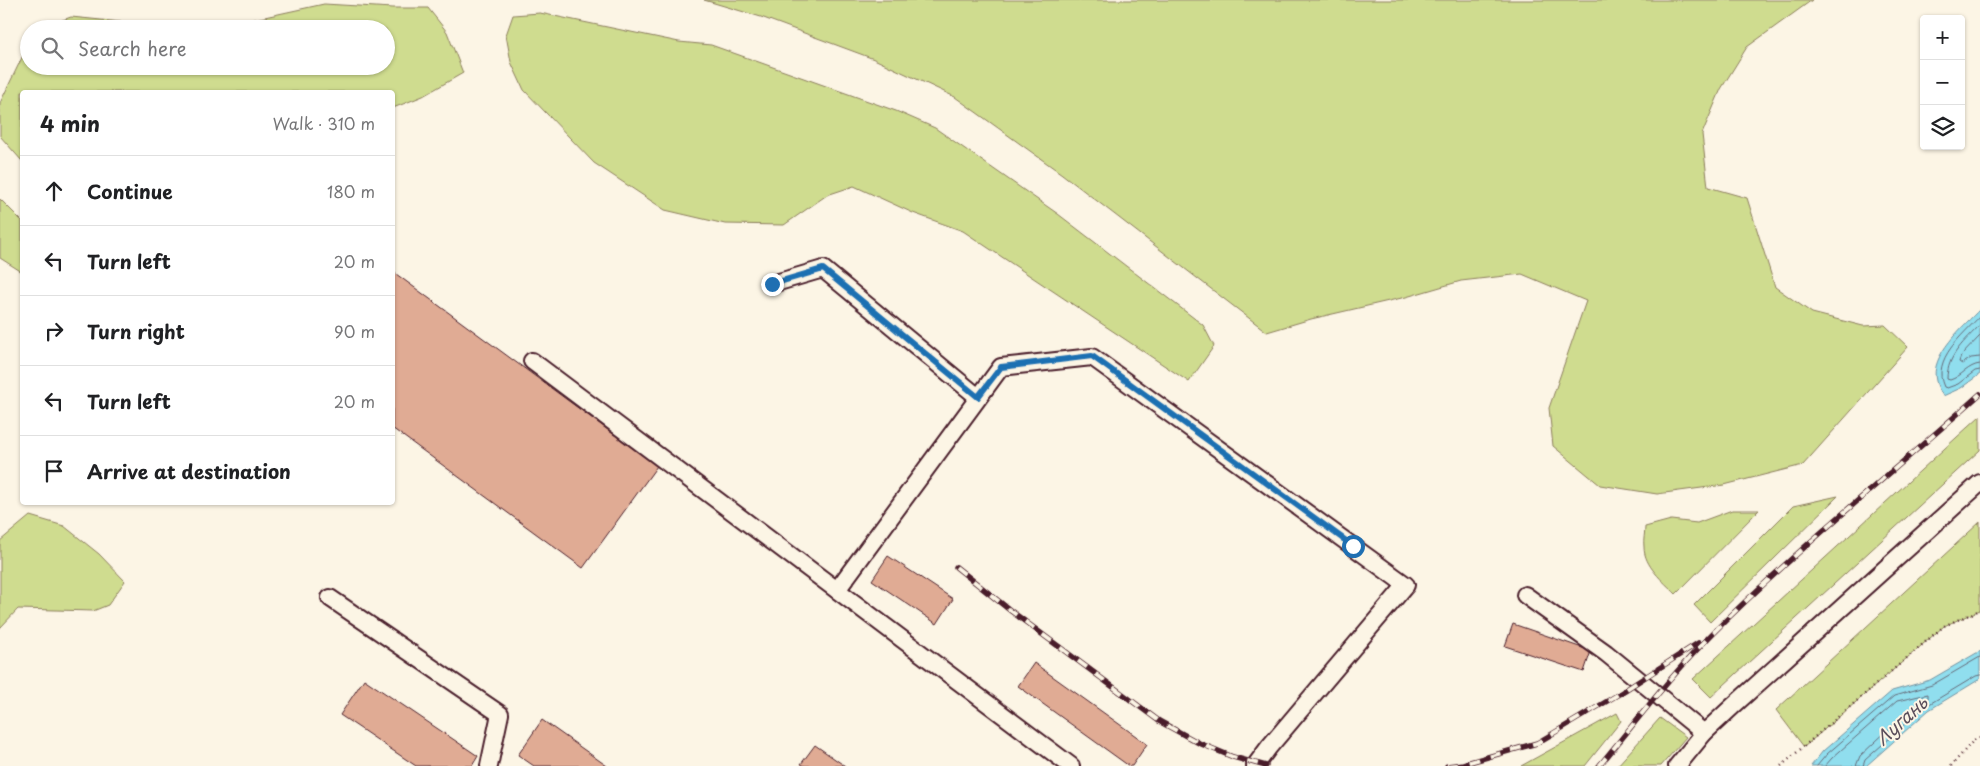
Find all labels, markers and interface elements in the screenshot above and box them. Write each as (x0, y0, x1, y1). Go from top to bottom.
map controls (1920, 15, 1965, 150)
button: + (1920, 15, 1965, 60)
search box (20, 20, 395, 75)
icon: search (38, 34, 66, 62)
text: Search here (78, 34, 187, 62)
button: − (1920, 60, 1965, 105)
button: layers (1920, 105, 1965, 150)
text: 4 min (40, 107, 100, 139)
text: Walk · 310 m (273, 111, 375, 135)
icon: ahead (40, 177, 68, 205)
text: Continue (87, 177, 173, 205)
text: 180 m (327, 179, 375, 203)
icon: left (40, 247, 68, 275)
text: Turn left (87, 247, 171, 275)
text: 20 m (334, 249, 375, 273)
route end (761, 273, 784, 296)
icon: right (40, 317, 68, 345)
text: Turn right (87, 317, 185, 345)
text: 90 m (334, 319, 375, 343)
icon: left (40, 387, 68, 415)
text: Turn left (87, 387, 171, 415)
text: 20 m (334, 389, 375, 413)
icon: arrive (40, 457, 68, 485)
text: Arrive at destination (87, 457, 291, 485)
route start (1342, 535, 1365, 558)
water label: Лугань (1869, 689, 1934, 751)

